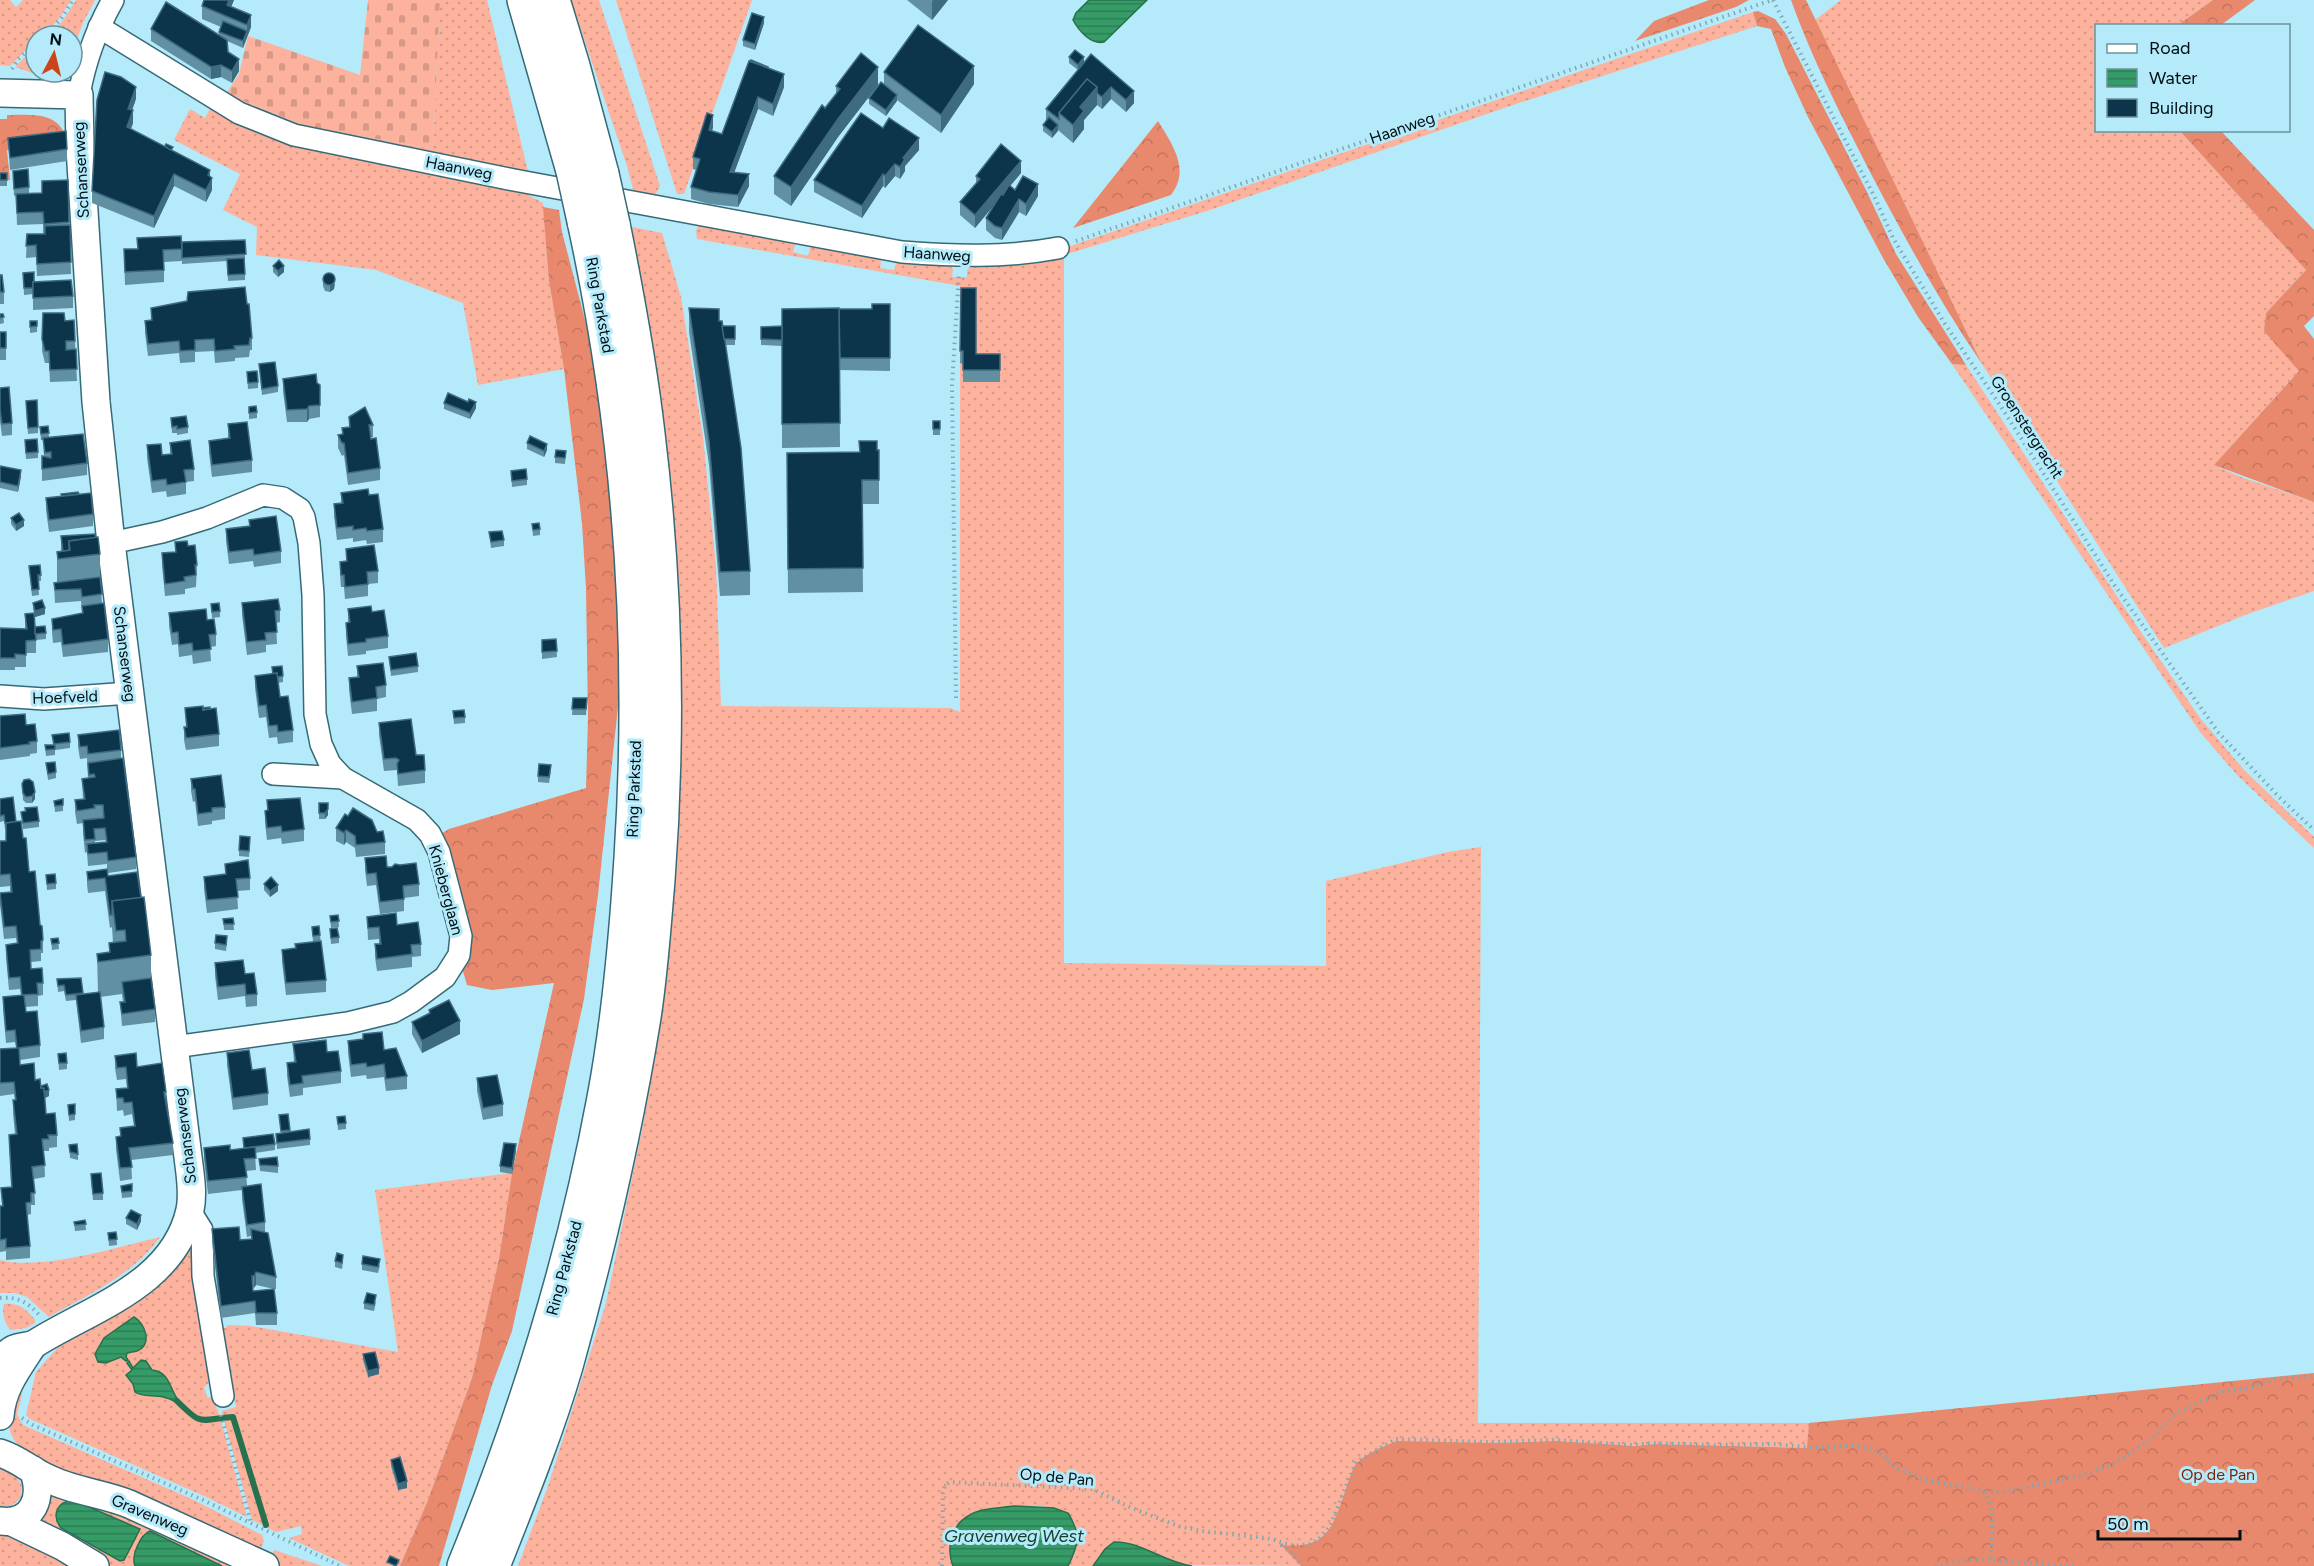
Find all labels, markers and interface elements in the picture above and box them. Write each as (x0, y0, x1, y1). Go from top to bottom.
north arrow (24, 24, 84, 84)
legend (2095, 24, 2290, 132)
text: N (48, 29, 63, 50)
text: Road (2149, 37, 2190, 59)
text: Water (2149, 67, 2197, 89)
text: Building (2149, 97, 2214, 119)
street label: Haanweg (1367, 108, 1437, 148)
street label: Schanserweg (69, 121, 93, 219)
street label: Haanweg (424, 152, 494, 184)
street label: Haanweg (903, 242, 971, 266)
street label: Ring Parkstad (582, 255, 618, 355)
street label: Groenstergracht (1987, 372, 2067, 482)
street label: Schanserweg (110, 605, 140, 703)
street label: Hoefveld (32, 686, 98, 708)
street label: Ring Parkstad (623, 740, 645, 838)
street label: Knieberglaan (425, 843, 467, 937)
street label: Schanserweg (170, 1087, 200, 1185)
street label: Ring Parkstad (542, 1218, 586, 1318)
street label: Op de Pan (1019, 1464, 1095, 1490)
park label: Op de Pan (2181, 1465, 2255, 1484)
street label: Gravenweg (109, 1490, 191, 1540)
scale bar (2098, 1503, 2240, 1541)
text: 50 m (2107, 1513, 2149, 1535)
water label: Gravenweg West (944, 1525, 1084, 1547)

